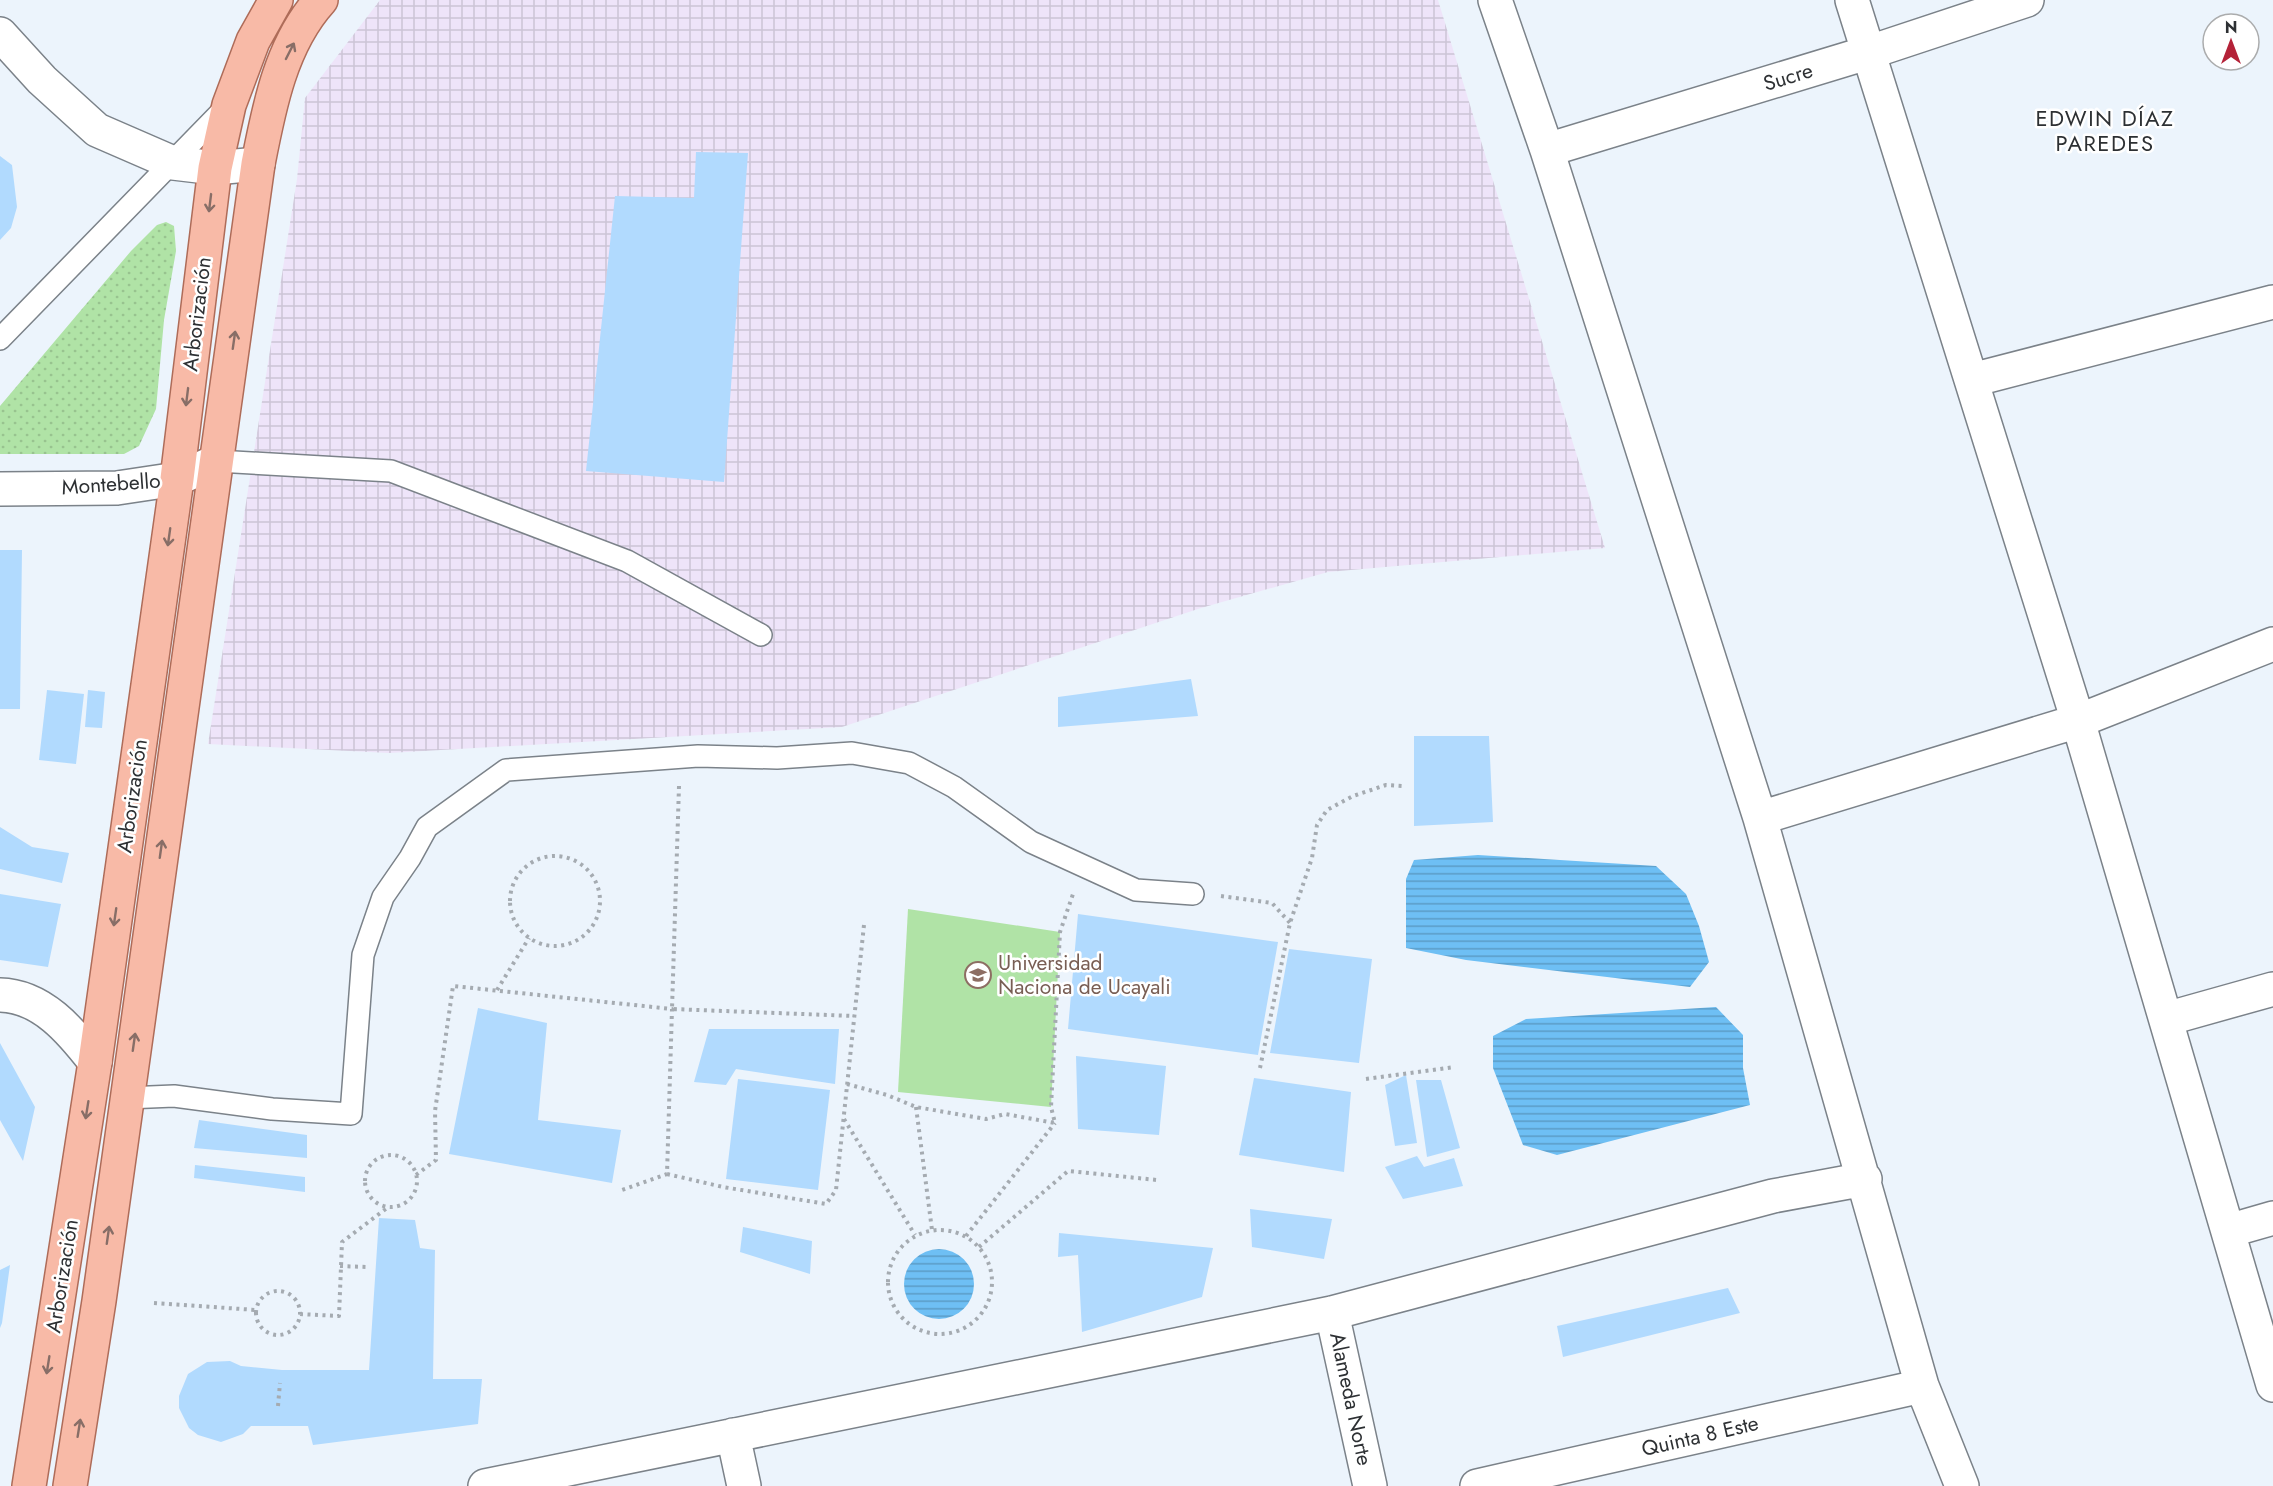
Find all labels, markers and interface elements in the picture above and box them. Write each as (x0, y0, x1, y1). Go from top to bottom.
north arrow (2201, 12, 2261, 72)
text: N (2225, 16, 2237, 39)
one-way arrow (285, 42, 296, 60)
street label: Sucre (1760, 55, 1817, 99)
district label: EDWIN DÍAZ PAREDES (2035, 102, 2175, 159)
one-way arrow (204, 193, 215, 213)
street label: Arborización (175, 255, 219, 373)
one-way arrow (228, 331, 239, 351)
one-way arrow (181, 386, 192, 406)
street label: Montebello (60, 466, 162, 502)
one-way arrow (163, 527, 174, 546)
street label: Arborización (109, 737, 155, 855)
one-way arrow (156, 840, 167, 859)
one-way arrow (110, 907, 121, 927)
place label: Universidad Naciona de Ucayali (998, 948, 1171, 1002)
school or university icon: Universidad Naciona de Ucayali (963, 960, 993, 990)
one-way arrow (128, 1033, 139, 1052)
one-way arrow (82, 1100, 93, 1120)
street label: Arborización (38, 1217, 86, 1335)
one-way arrow (102, 1226, 113, 1246)
street label: Alameda Norte (1322, 1330, 1380, 1468)
one-way arrow (42, 1355, 53, 1375)
street label: Quinta 8 Este (1639, 1408, 1762, 1464)
one-way arrow (74, 1419, 85, 1439)

